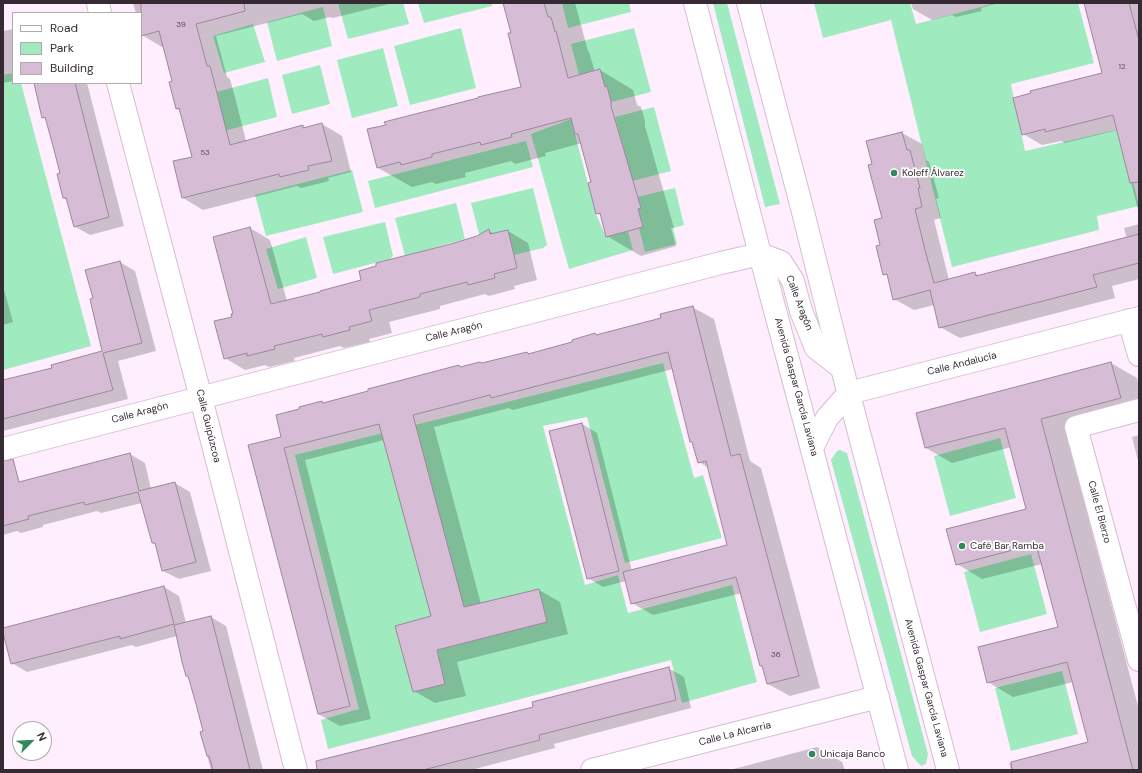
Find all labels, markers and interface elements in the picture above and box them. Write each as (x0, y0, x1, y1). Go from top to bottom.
legend (12, 12, 142, 84)
text: Road (50, 20, 78, 36)
house number: 39 (176, 20, 186, 30)
text: Park (50, 40, 74, 56)
text: Building (50, 60, 94, 76)
house number: 12 (1118, 62, 1126, 72)
house number: 53 (200, 148, 210, 158)
place label: Koleff Álvarez (902, 167, 964, 179)
marker: Koleff Álvarez (889, 168, 899, 178)
street label: Calle Aragón (783, 274, 815, 332)
street label: Avenida Gaspar García Laviana (772, 316, 820, 458)
street label: Calle Aragón (424, 319, 484, 345)
street label: Calle Andalucía (926, 350, 998, 378)
street label: Calle Guipúzcoa (193, 388, 223, 464)
street label: Calle Aragón (110, 400, 170, 426)
street label: Calle El Bierzo (1085, 479, 1113, 545)
place label: Café Bar Ramba (970, 540, 1044, 552)
marker: Café Bar Ramba (957, 541, 967, 551)
street label: Avenida Gaspar García Laviana (902, 617, 950, 759)
house number: 36 (771, 650, 781, 660)
street label: Calle La Alcarria (698, 719, 772, 749)
north arrow (12, 721, 52, 761)
text: N (34, 730, 50, 743)
place label: Unicaja Banco (820, 748, 885, 760)
marker: Unicaja Banco (807, 749, 817, 759)

